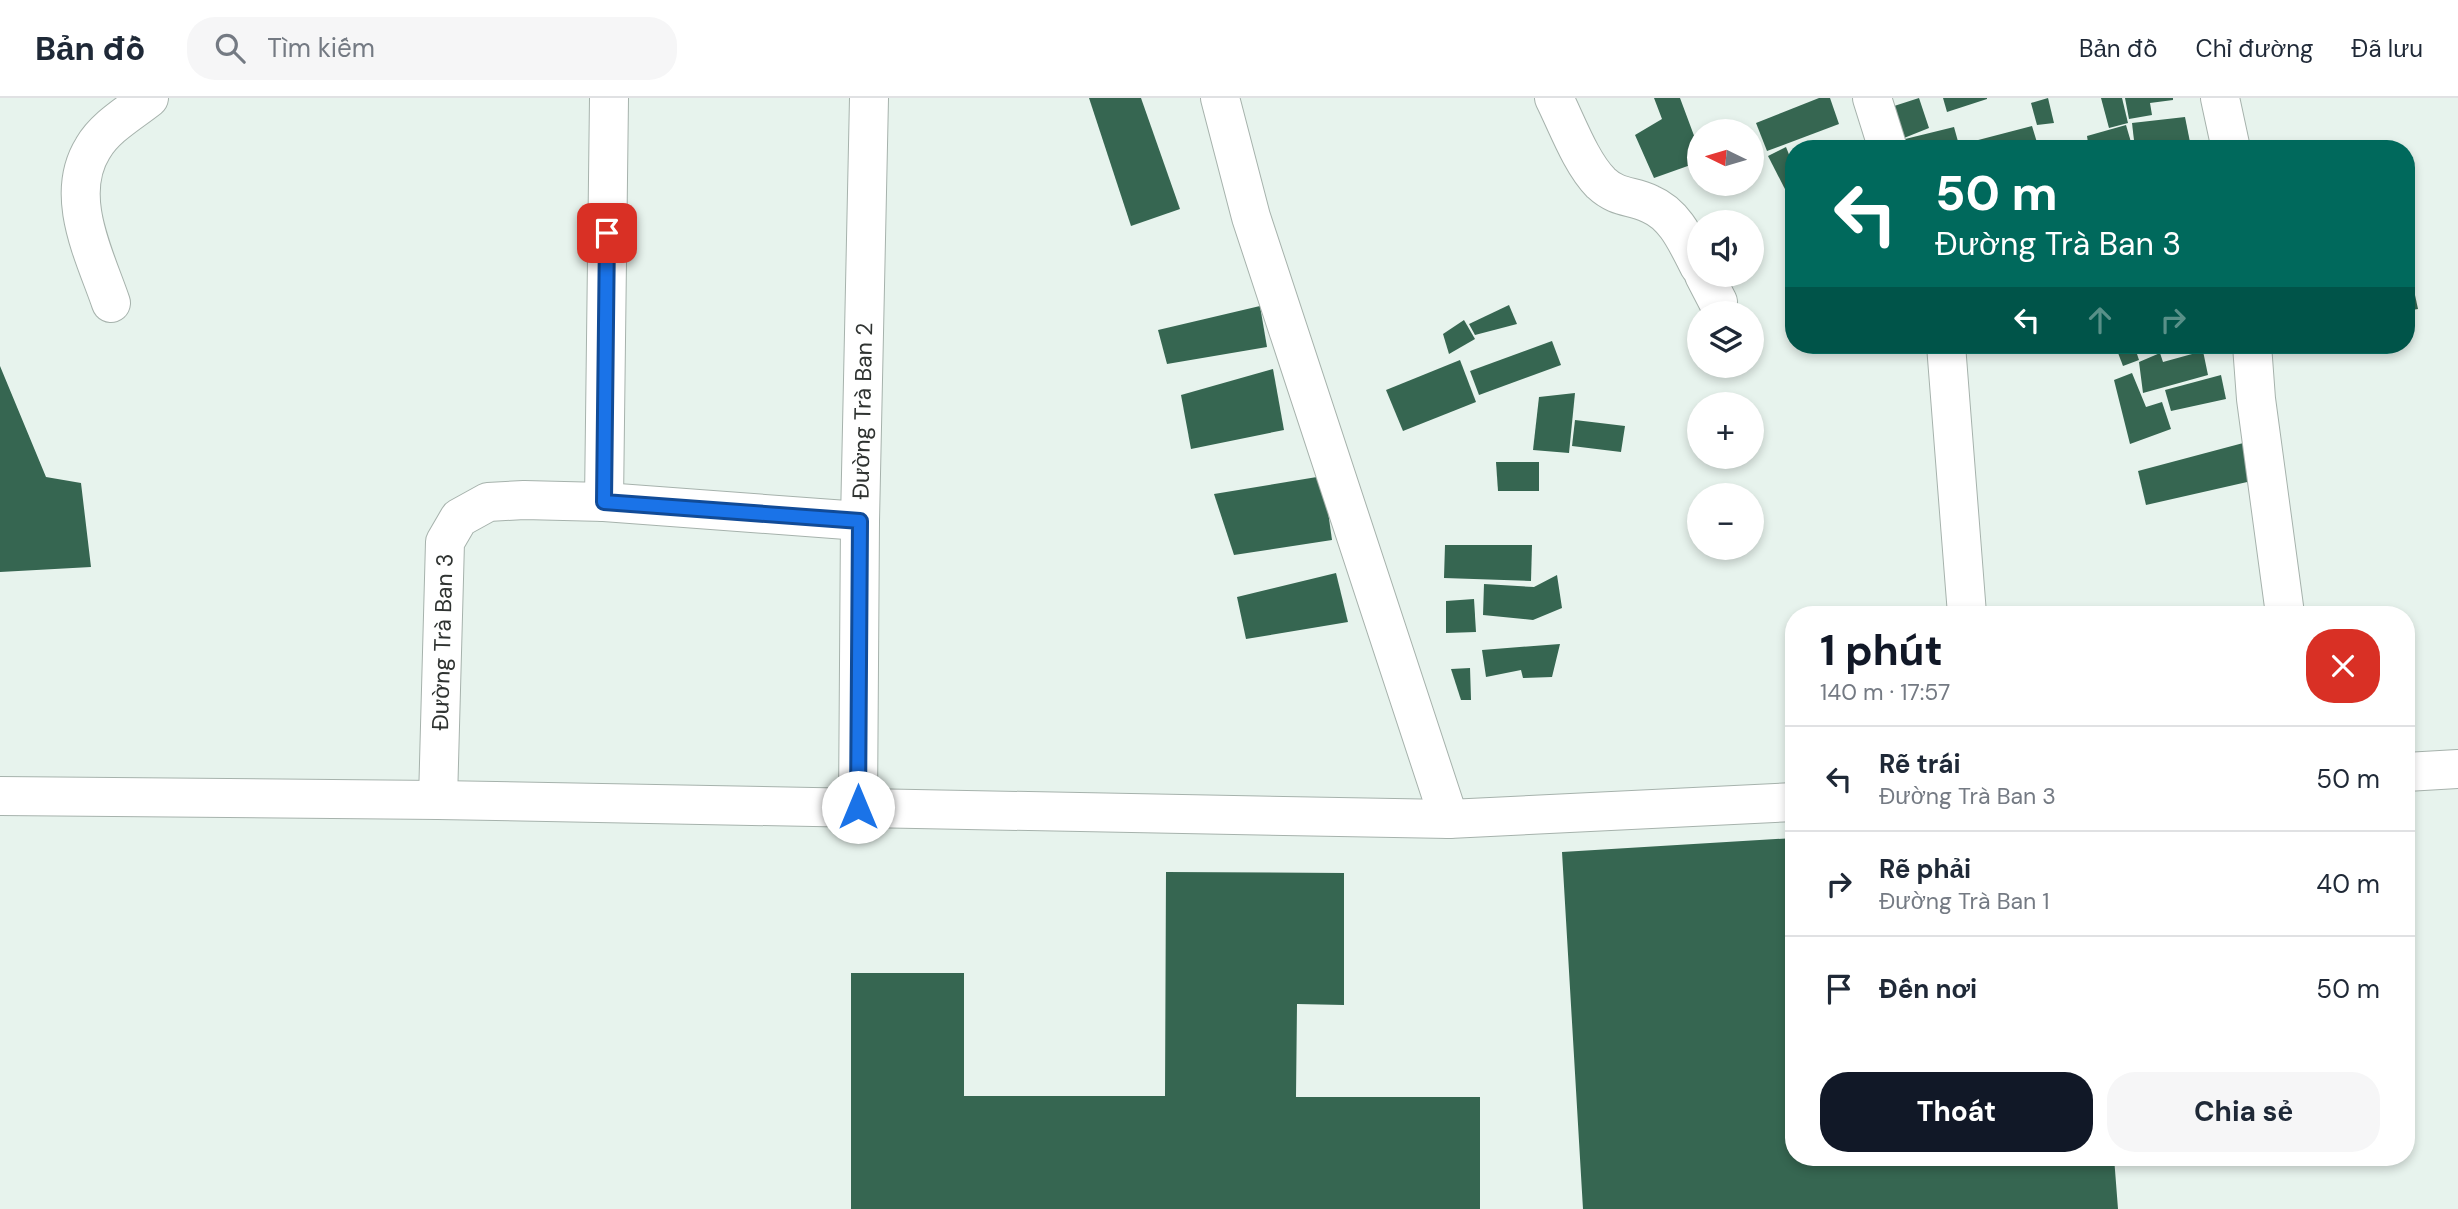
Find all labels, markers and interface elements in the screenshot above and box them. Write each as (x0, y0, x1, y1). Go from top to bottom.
search box (187, 17, 677, 80)
text: Bản đồ (35, 27, 145, 70)
icon: search (211, 29, 249, 67)
text: Tìm kiếm (267, 31, 375, 65)
text: Bản đồ (2079, 33, 2157, 64)
text: Chỉ đường (2195, 33, 2313, 64)
text: Đã lưu (2351, 33, 2423, 64)
north arrow (1687, 119, 1764, 196)
map controls (1687, 119, 1764, 560)
text: 50 m (1935, 161, 2058, 225)
icon: left (1820, 168, 1911, 259)
pin (577, 203, 637, 263)
button: sound (1687, 210, 1764, 287)
icon: arrive (588, 214, 626, 252)
text: Đường Trà Ban 3 (1935, 223, 2181, 265)
button: layers (1687, 301, 1764, 378)
icon: left (2008, 301, 2046, 339)
icon: ahead (2081, 301, 2119, 339)
icon: right (2154, 301, 2192, 339)
street label: Đường Trà Ban 2 (845, 322, 879, 500)
button: + (1687, 392, 1764, 469)
button: − (1687, 483, 1764, 560)
street label: Đường Trà Ban 3 (425, 553, 460, 731)
text: 1 phút (1820, 623, 1943, 678)
button: close (2306, 629, 2380, 703)
text: 140 m · 17:57 (1820, 677, 1950, 707)
text: Rẽ trái (1879, 747, 1961, 781)
icon: left (1820, 760, 1858, 798)
text: 50 m (2316, 762, 2380, 796)
position arrow (821, 770, 895, 844)
text: Đường Trà Ban 3 (1879, 781, 2056, 811)
text: Rẽ phải (1879, 852, 1971, 886)
icon: right (1820, 865, 1858, 903)
text: 40 m (2316, 867, 2380, 901)
text: Đường Trà Ban 1 (1879, 886, 2050, 916)
icon: arrive (1820, 970, 1858, 1008)
text: Đến nơi (1879, 972, 1977, 1006)
text: 50 m (2316, 972, 2380, 1006)
button: Thoát (1820, 1072, 2093, 1152)
button: Chia sẻ (2107, 1072, 2380, 1152)

